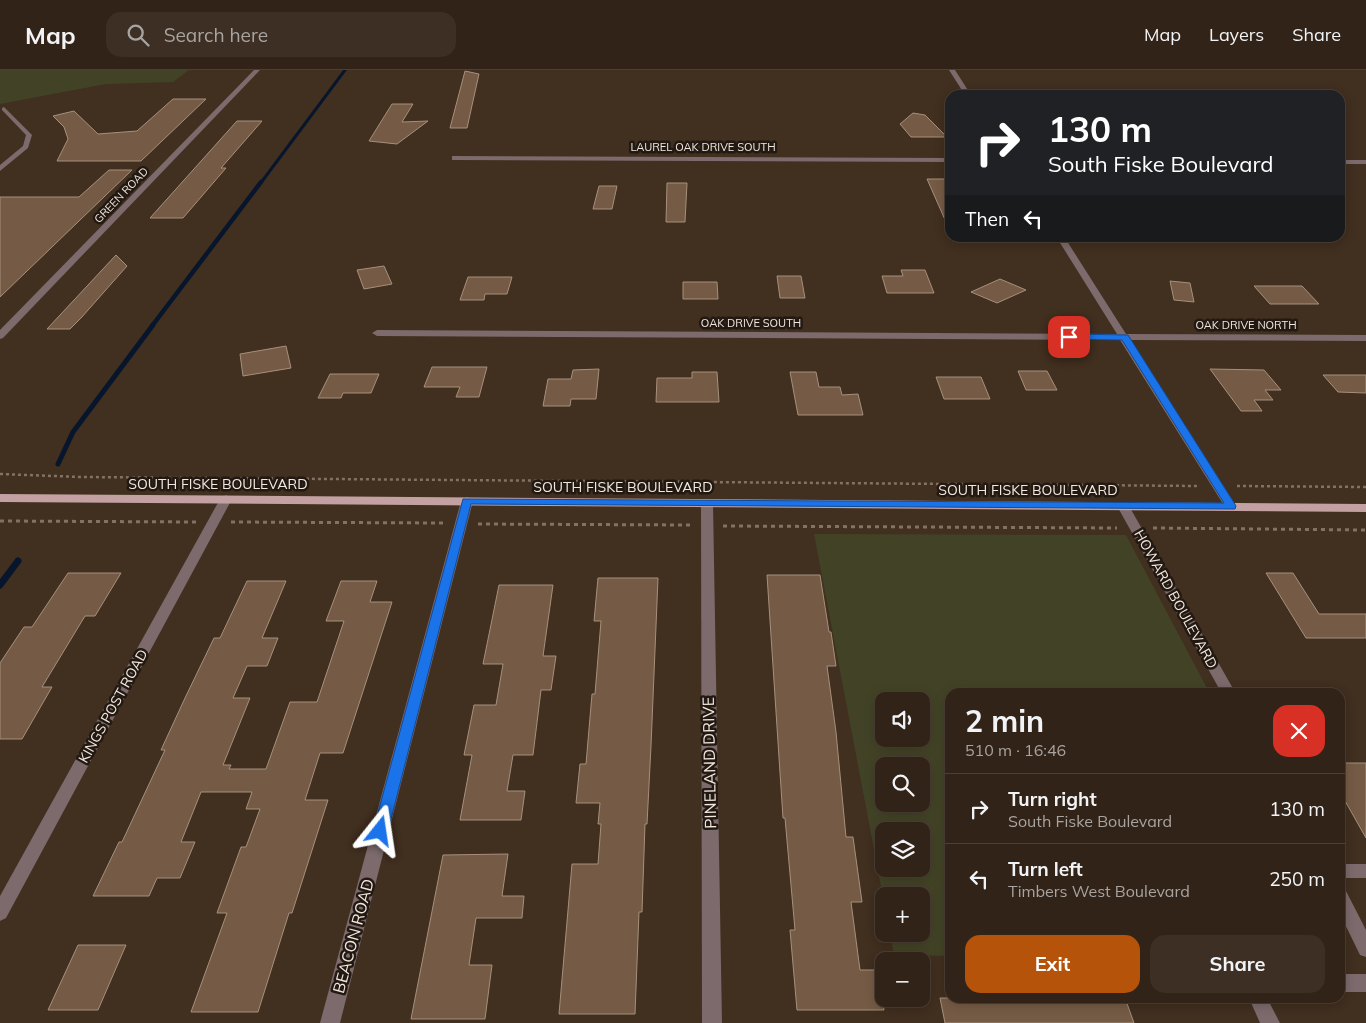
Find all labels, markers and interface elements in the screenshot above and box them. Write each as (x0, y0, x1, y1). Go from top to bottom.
search box (106, 12, 456, 57)
text: Map (25, 20, 76, 50)
icon: search (124, 21, 152, 49)
text: Search here (164, 23, 268, 47)
text: Map (1144, 23, 1181, 46)
text: Layers (1209, 23, 1264, 46)
text: Share (1292, 23, 1341, 46)
text: 130 m (1048, 107, 1152, 151)
icon: right (965, 110, 1030, 175)
street label: LAUREL OAK DRIVE SOUTH (630, 140, 776, 154)
text: South Fiske Boulevard (1048, 150, 1274, 178)
street label: GREEN ROAD (91, 164, 151, 226)
icon: left (1019, 205, 1047, 233)
text: Then (965, 207, 1009, 231)
street label: OAK DRIVE SOUTH (701, 316, 801, 330)
pin (1048, 316, 1090, 358)
street label: OAK DRIVE NORTH (1195, 318, 1297, 332)
icon: arrive (1055, 323, 1083, 351)
street label: SOUTH FISKE BOULEVARD (128, 475, 308, 493)
street label: SOUTH FISKE BOULEVARD (533, 478, 713, 496)
street label: SOUTH FISKE BOULEVARD (938, 481, 1118, 499)
street label: HOWARD BOULEVARD (1130, 526, 1222, 672)
street label: KINGS POST ROAD (74, 646, 152, 766)
map controls (875, 692, 930, 1007)
button: sound (875, 692, 930, 747)
street label: PINELAND DRIVE (698, 697, 720, 829)
text: 2 min (965, 702, 1044, 740)
button: close (1273, 705, 1325, 757)
text: 510 m · 16:46 (965, 740, 1066, 760)
button: search (875, 757, 930, 812)
text: Turn right (1008, 787, 1097, 811)
icon: right (965, 795, 993, 823)
text: 130 m (1269, 797, 1325, 821)
position arrow (353, 804, 405, 856)
text: South Fiske Boulevard (1008, 811, 1172, 831)
button: layers (875, 822, 930, 877)
text: Turn left (1008, 857, 1083, 881)
icon: left (965, 865, 993, 893)
text: 250 m (1269, 867, 1325, 891)
street label: BEACON ROAD (328, 877, 378, 995)
text: Timbers West Boulevard (1008, 881, 1190, 901)
button: + (875, 887, 930, 942)
button: Exit (965, 935, 1140, 993)
button: Share (1150, 935, 1325, 993)
button: − (875, 952, 930, 1007)

